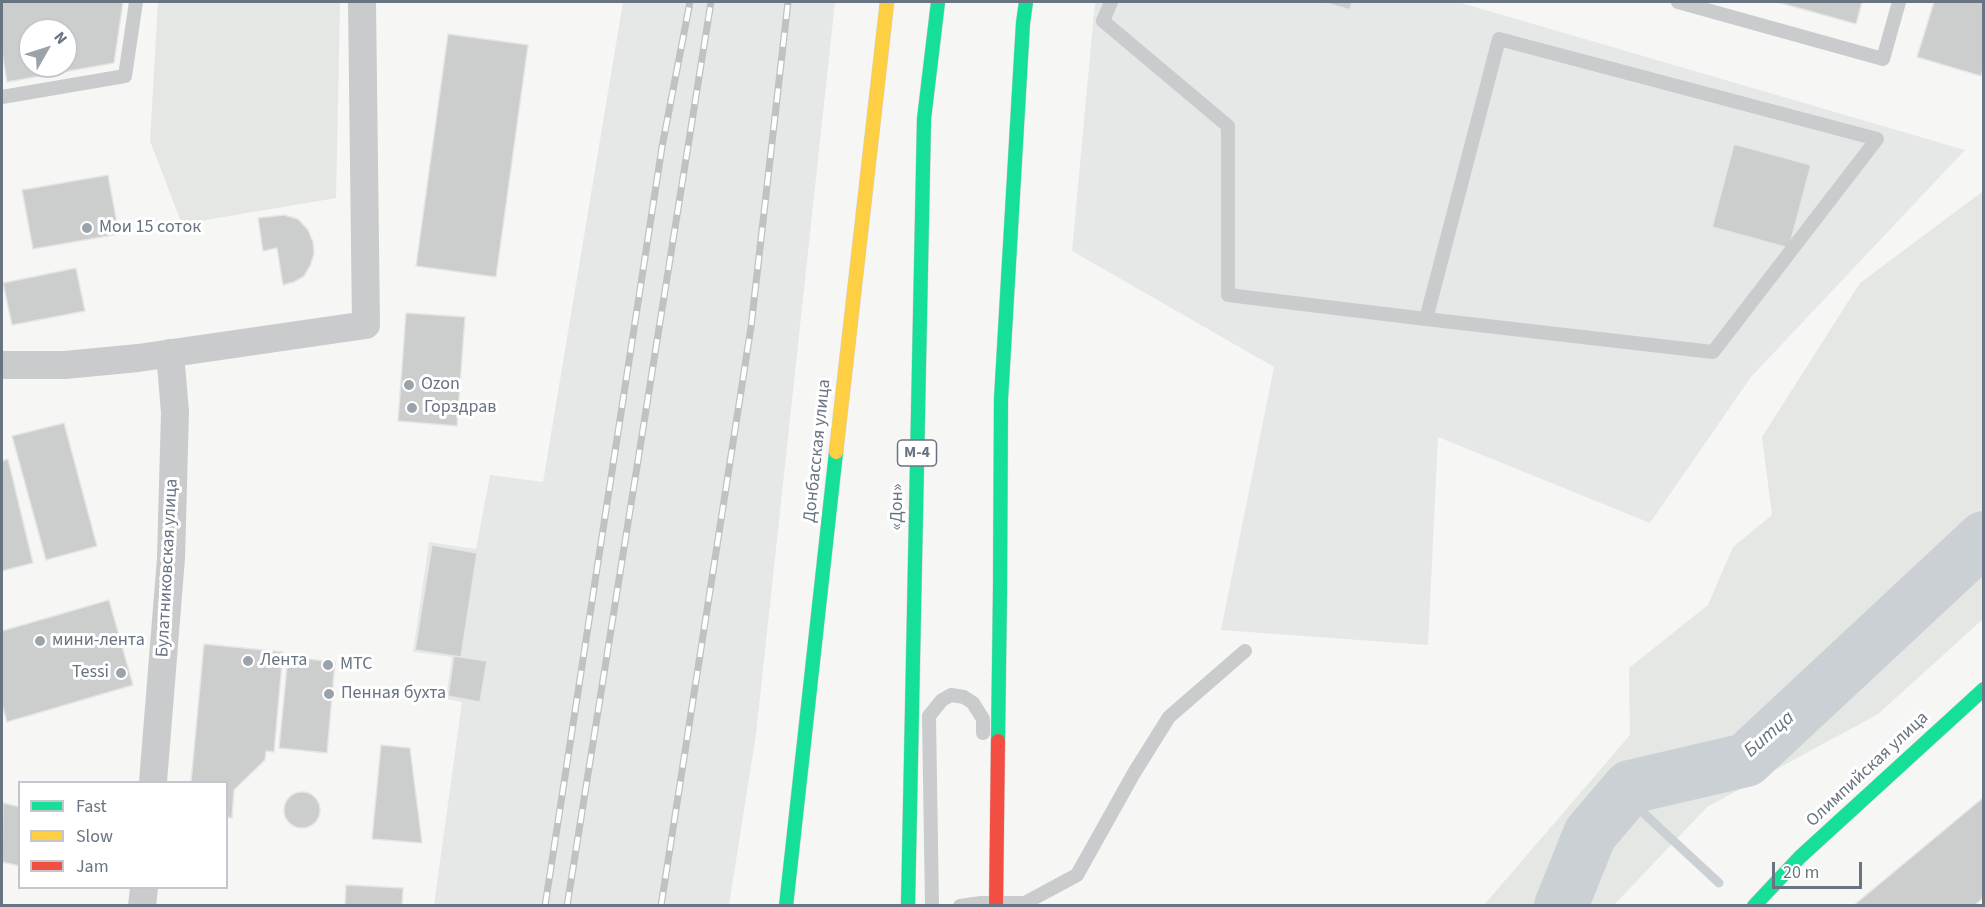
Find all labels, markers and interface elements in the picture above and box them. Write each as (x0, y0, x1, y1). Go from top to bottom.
north arrow (18, 18, 78, 78)
text: N (49, 27, 72, 49)
place label: Мои 15 соток (99, 217, 201, 239)
marker: Мои 15 соток (80, 221, 94, 235)
place label: Ozon (421, 374, 460, 396)
marker: Ozon (402, 378, 416, 392)
street label: Донбасская улица (800, 378, 836, 524)
place label: Горздрав (424, 397, 496, 419)
marker: Горздрав (405, 401, 419, 415)
road number: М-4 (898, 440, 936, 466)
street label: Булатниковская улица (153, 478, 183, 658)
street label: «Дон» (887, 483, 909, 531)
place label: мини-лента (52, 630, 145, 652)
marker: мини-лента (33, 634, 47, 648)
place label: Лента (260, 650, 307, 672)
marker: Лента (241, 654, 255, 668)
place label: МТС (340, 654, 373, 676)
marker: МТС (321, 658, 335, 672)
place label: Tessi (72, 662, 109, 684)
marker: Tessi (114, 666, 128, 680)
place label: Пенная бухта (341, 683, 446, 705)
marker: Пенная бухта (322, 687, 336, 701)
water label: Битца (1740, 707, 1800, 763)
street label: Олимпийская улица (1802, 708, 1934, 832)
legend (18, 781, 228, 889)
text: Fast (76, 794, 107, 819)
text: Slow (76, 824, 113, 849)
scale bar (1775, 850, 1865, 888)
text: Jam (76, 854, 109, 879)
text: 20 m (1783, 860, 1819, 885)

